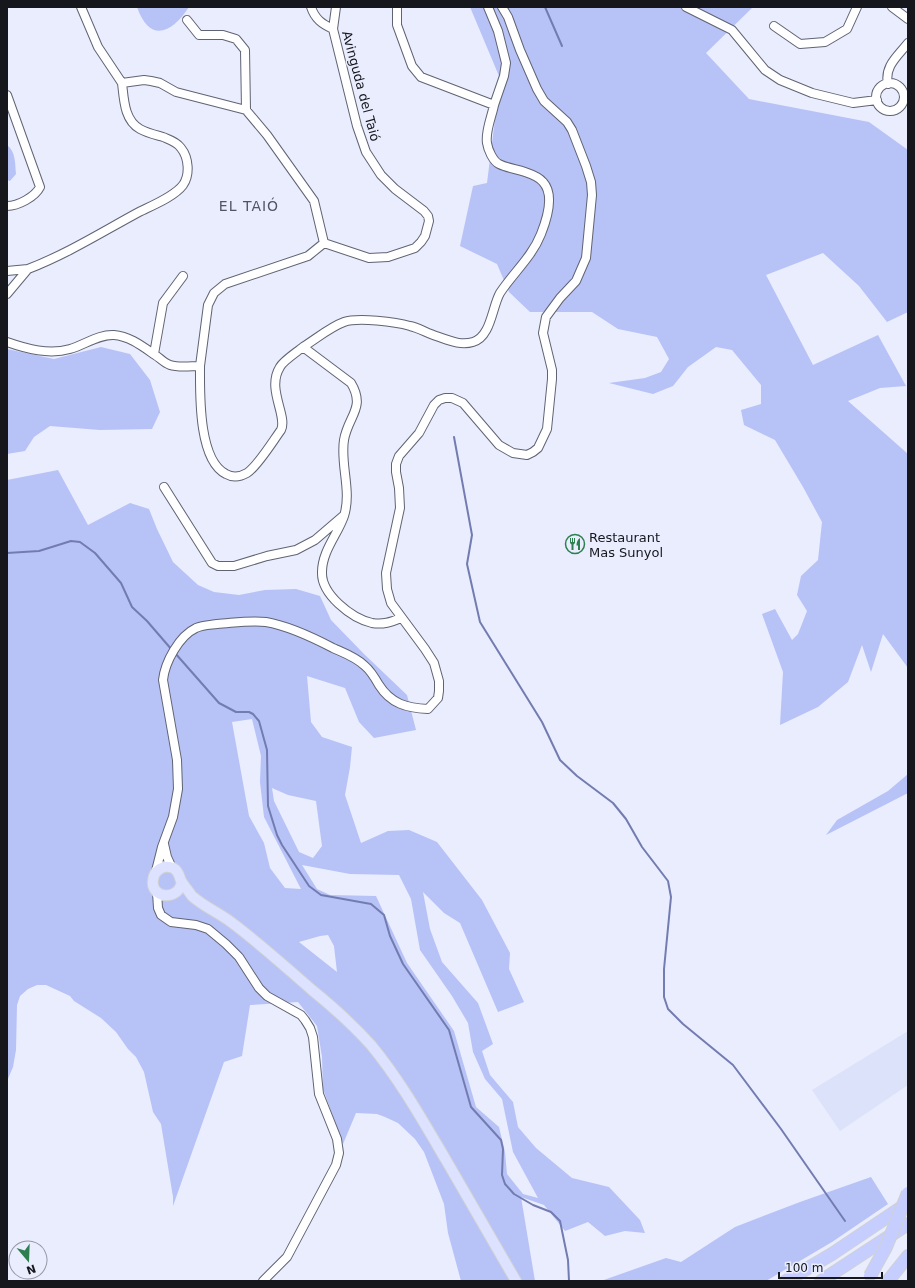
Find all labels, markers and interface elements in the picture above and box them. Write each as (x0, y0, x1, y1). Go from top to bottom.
street label: Avinguda del Taió (339, 29, 383, 143)
district label: EL TAIÓ (219, 197, 279, 214)
place label: Restaurant Mas Sunyol (589, 530, 663, 560)
restaurant icon: Restaurant Mas Sunyol (564, 533, 586, 555)
north arrow (8, 1240, 48, 1280)
scale bar (779, 1254, 882, 1280)
text: N (25, 1261, 38, 1277)
text: 100 m (785, 1261, 823, 1275)

